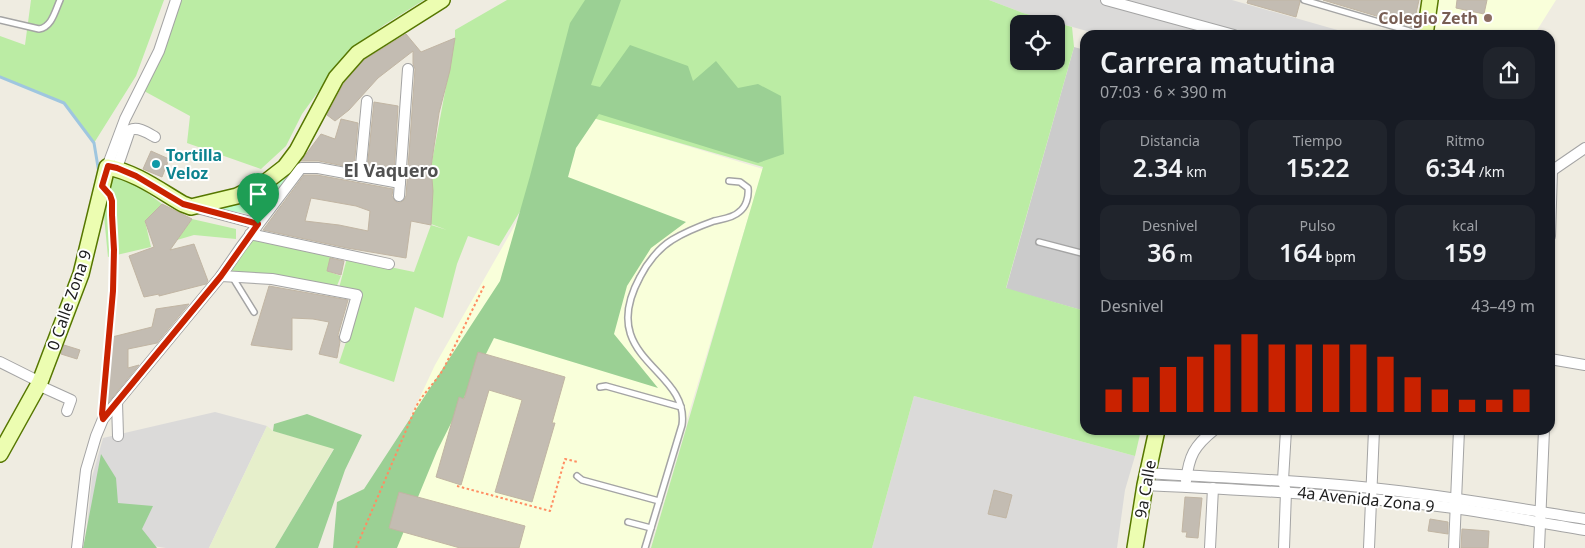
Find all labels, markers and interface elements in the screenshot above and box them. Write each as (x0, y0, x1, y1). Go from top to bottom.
place label: Colegio Zeth (1378, 7, 1478, 29)
marker: Colegio Zeth (1482, 12, 1494, 24)
map controls (1010, 15, 1065, 70)
button: locate (1010, 15, 1065, 70)
text: Carrera matutina (1100, 43, 1336, 81)
button: share (1483, 47, 1535, 99)
text: 07:03 · 6 × 390 m (1100, 81, 1227, 103)
text: Distancia (1140, 131, 1200, 150)
text: Tiempo (1293, 131, 1342, 150)
text: Ritmo (1446, 131, 1485, 150)
place label: Tortilla Veloz (166, 144, 222, 184)
text: 2.34 (1133, 150, 1183, 184)
text: 15:22 (1285, 150, 1350, 184)
text: 6:34 (1426, 150, 1475, 184)
marker: Tortilla Veloz (150, 158, 162, 170)
district label: El Vaquero (343, 158, 439, 182)
text: km (1183, 162, 1207, 181)
text: /km (1475, 162, 1505, 181)
pin (237, 173, 279, 224)
icon: arrive (244, 180, 272, 208)
text: Desnivel (1142, 216, 1198, 235)
text: Pulso (1300, 216, 1335, 235)
text: kcal (1452, 216, 1478, 235)
text: 36 (1147, 235, 1176, 269)
text: 164 (1279, 235, 1322, 269)
text: 159 (1444, 235, 1487, 269)
street label: 0 Calle Zona 9 (42, 247, 96, 353)
text: m (1176, 247, 1193, 266)
text: bpm (1322, 247, 1356, 266)
text: Desnivel (1100, 295, 1164, 317)
text: 43–49 m (1471, 295, 1535, 317)
street label: 9a Calle (1129, 458, 1161, 520)
street label: 4a Avenida Zona 9 (1296, 481, 1436, 517)

